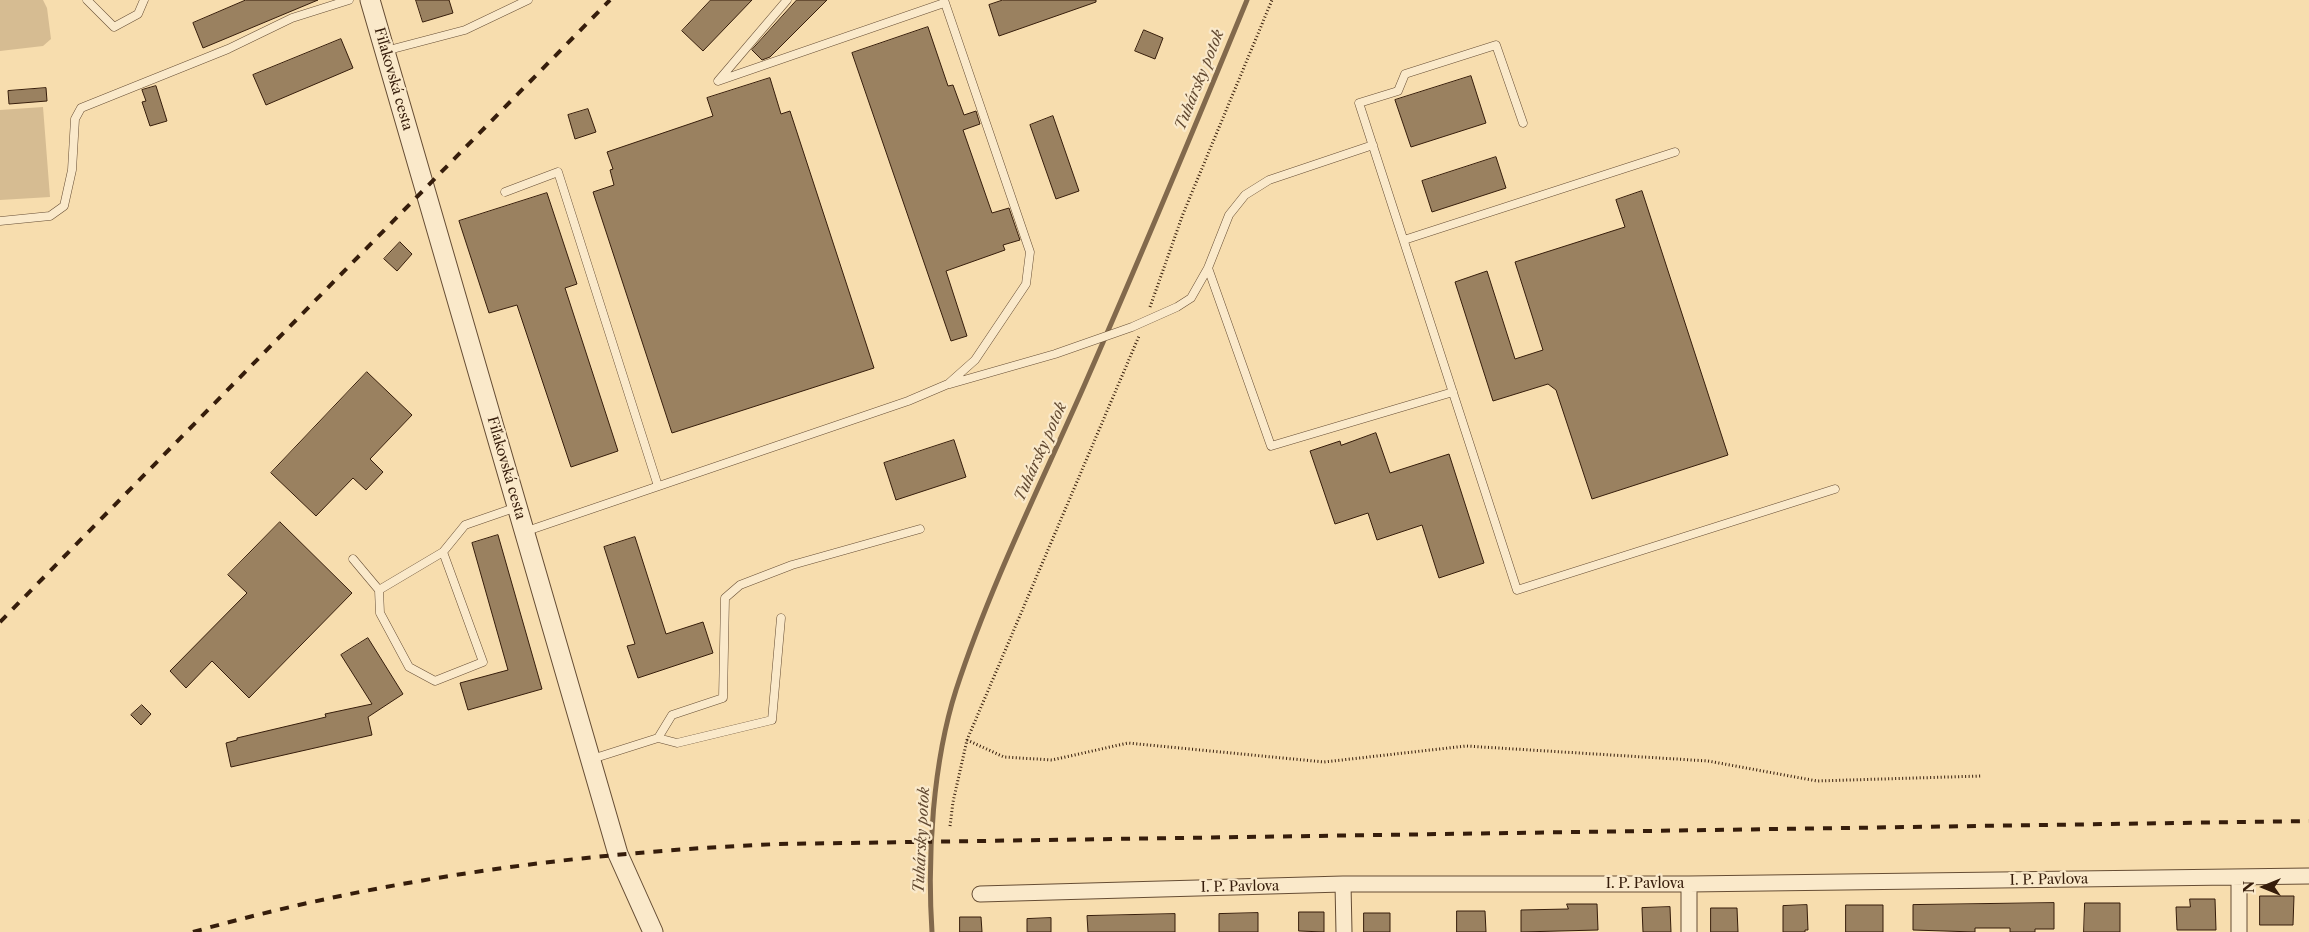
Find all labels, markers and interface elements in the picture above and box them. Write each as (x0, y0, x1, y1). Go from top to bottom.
street label: Fiľakovská cesta (370, 26, 416, 132)
water label: Tuhársky potok (1172, 27, 1228, 133)
water label: Tuhársky potok (1011, 400, 1071, 504)
street label: Fiľakovská cesta (483, 415, 529, 521)
water label: Tuhársky potok (910, 786, 934, 894)
north arrow (2239, 862, 2289, 912)
street label: I. P. Pavlova (2010, 871, 2088, 889)
street label: I. P. Pavlova (1606, 876, 1684, 892)
street label: I. P. Pavlova (1201, 878, 1279, 896)
text: N (2240, 881, 2258, 893)

